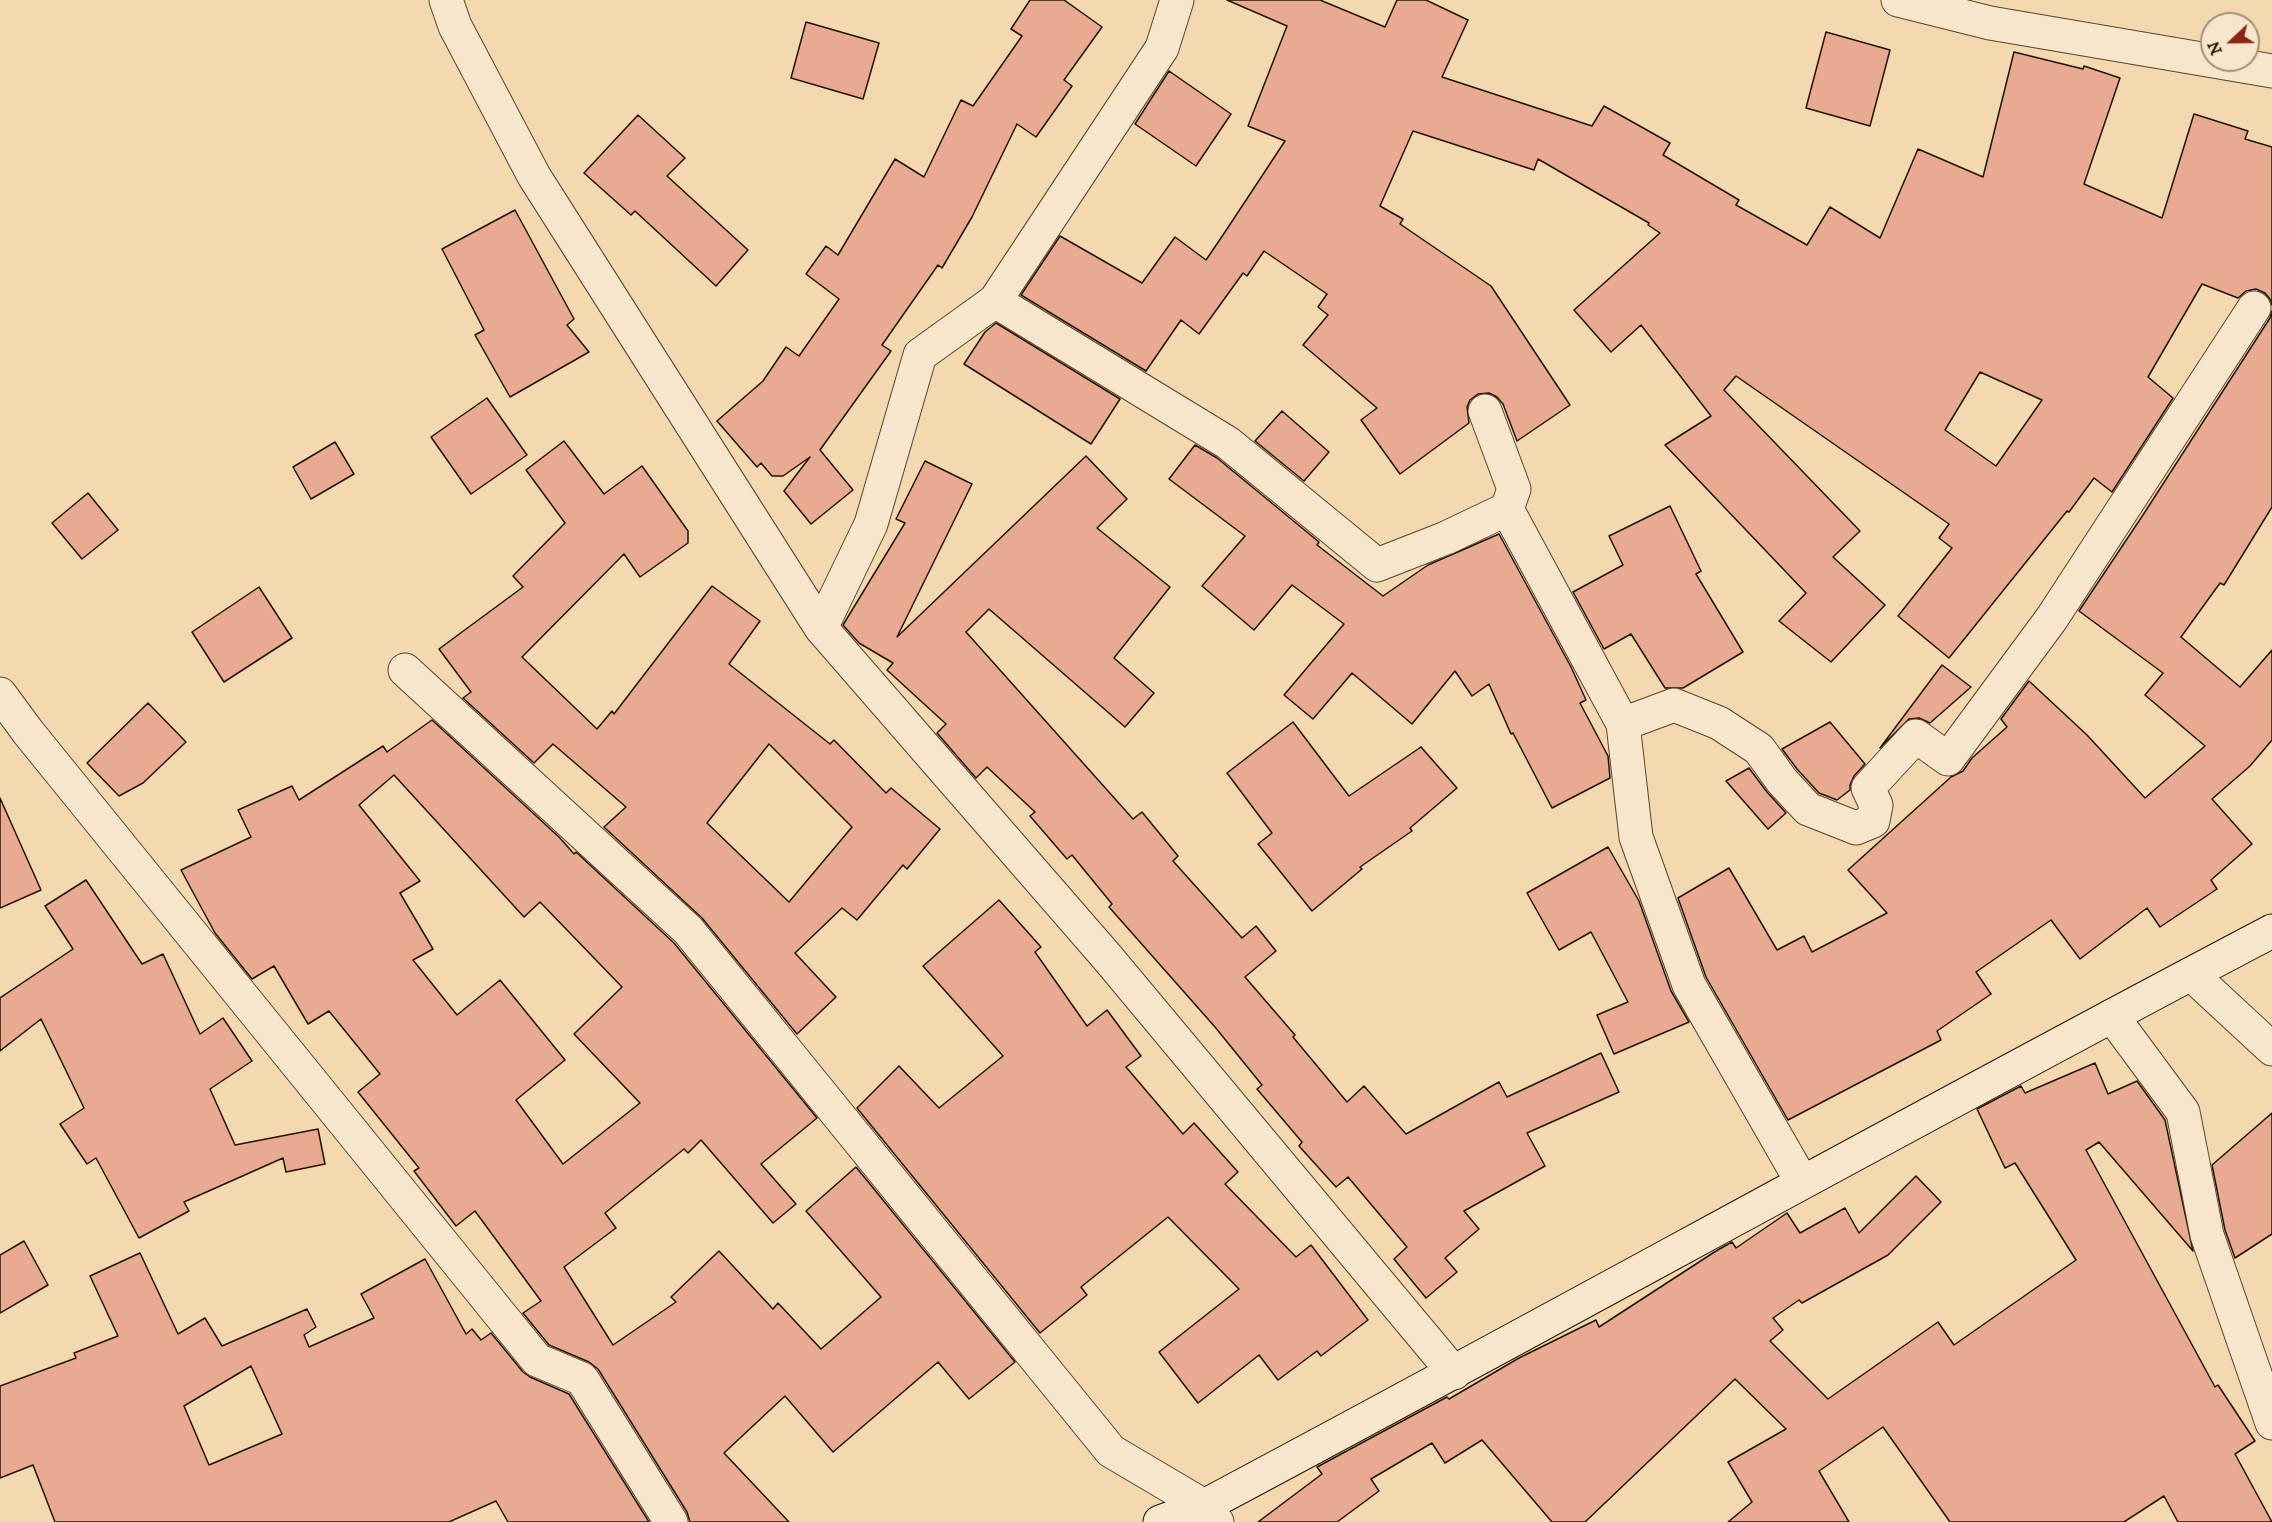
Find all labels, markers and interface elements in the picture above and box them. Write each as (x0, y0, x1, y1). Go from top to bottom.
north arrow (2200, 12, 2260, 72)
text: N (2203, 38, 2227, 58)

